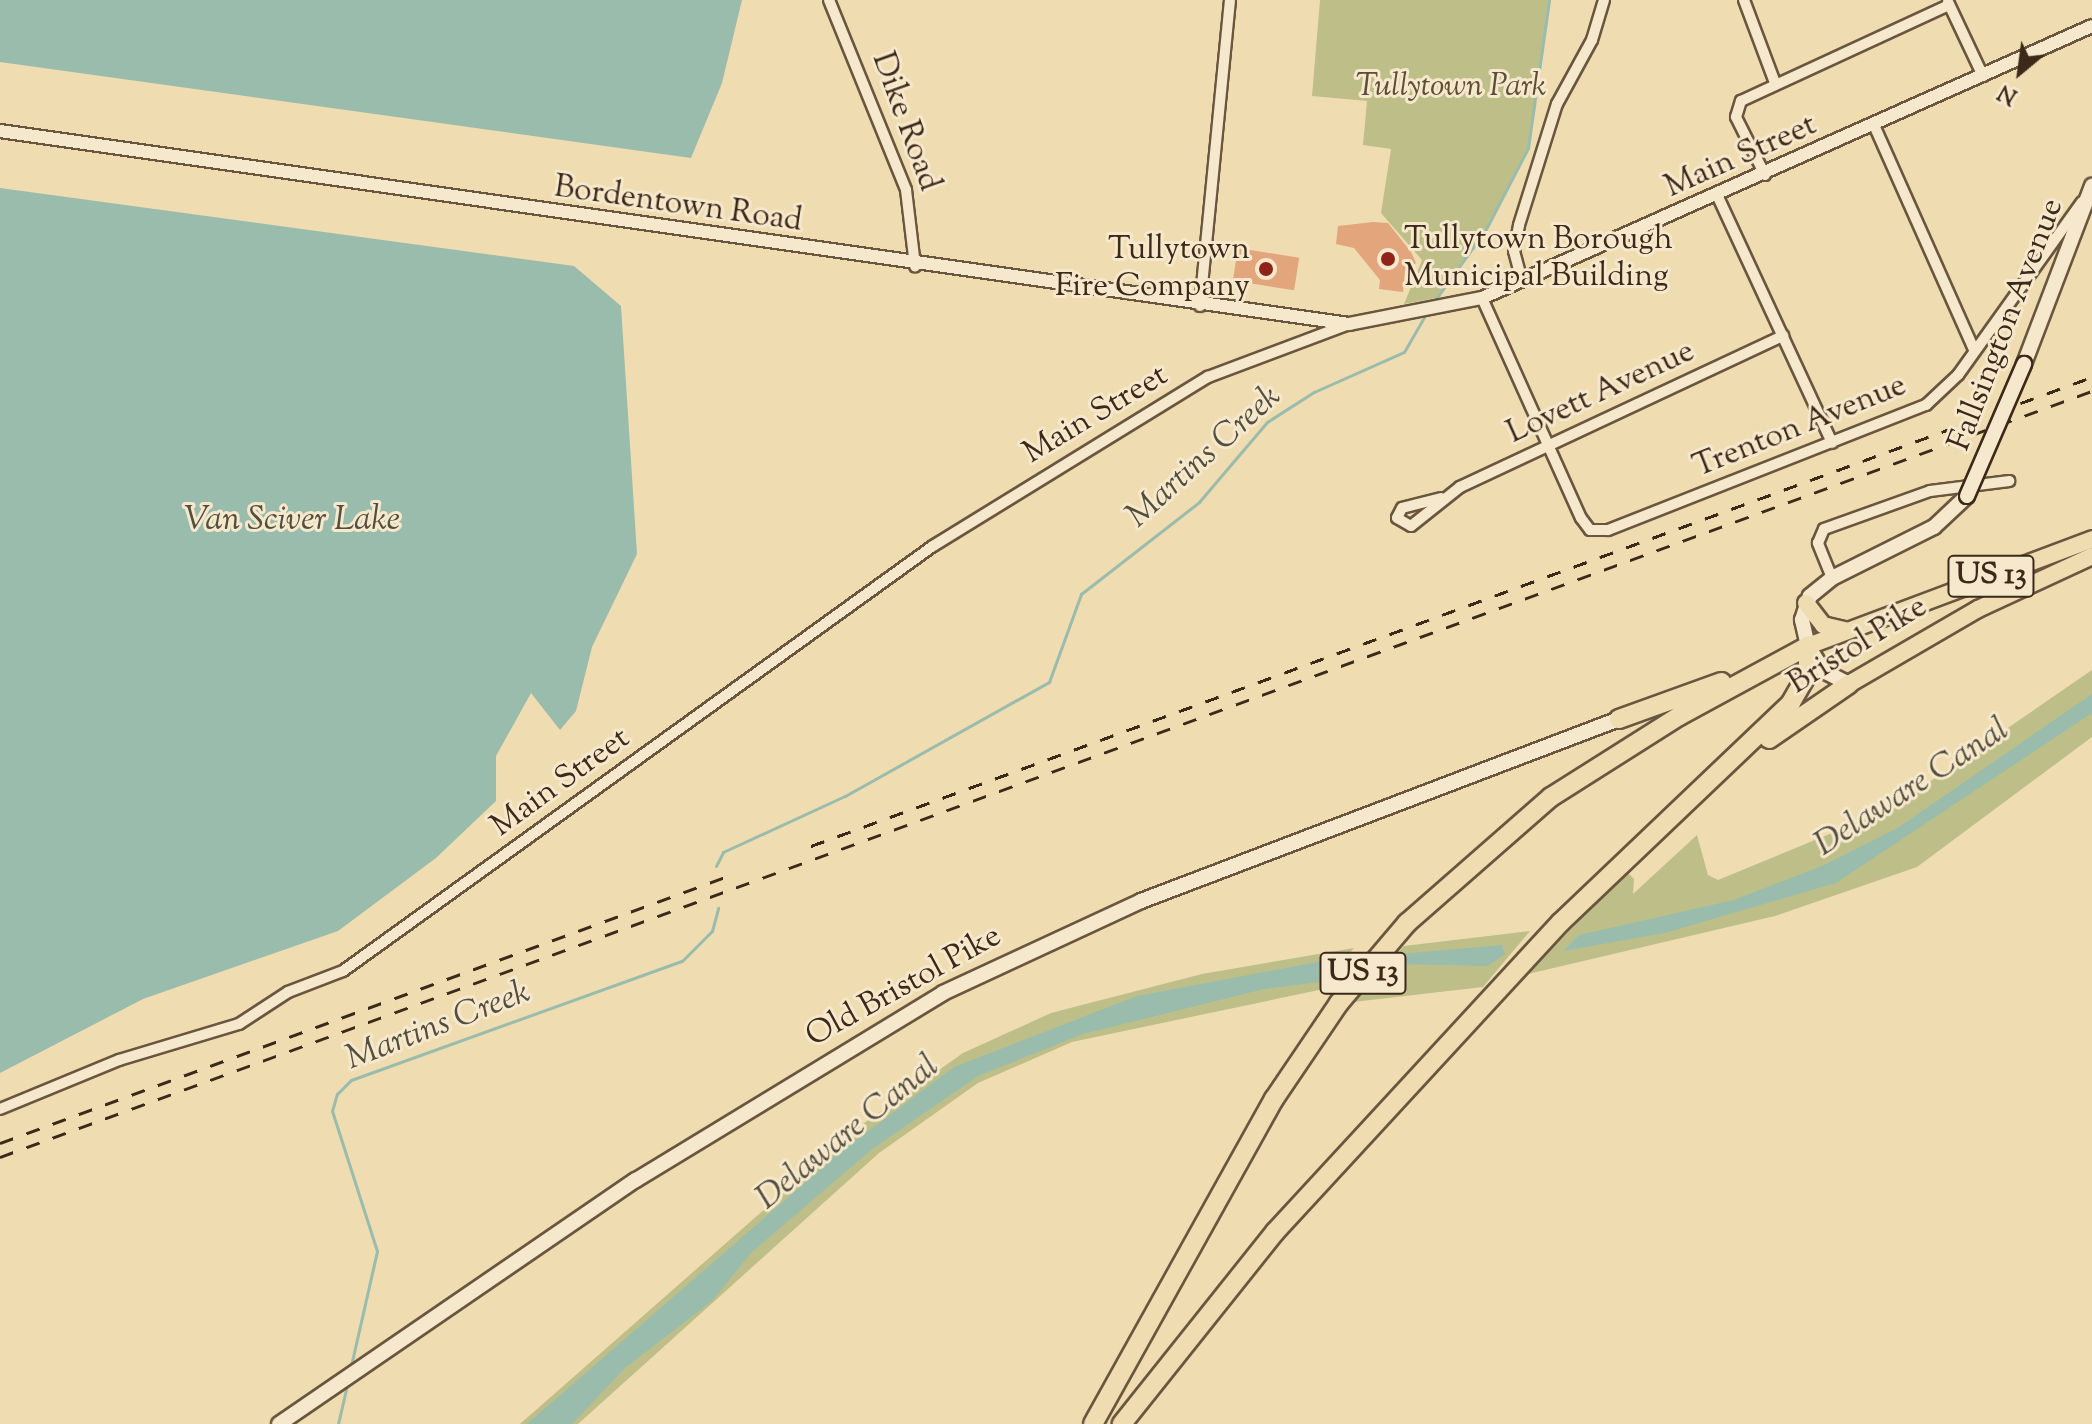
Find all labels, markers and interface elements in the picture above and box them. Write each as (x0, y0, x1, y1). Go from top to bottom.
north arrow (1980, 32, 2060, 112)
street label: Dike Road (862, 47, 948, 197)
park label: Tullytown Park (1356, 68, 1546, 106)
text: N (1993, 75, 2024, 111)
street label: Main Street (1659, 107, 1823, 207)
street label: Bordentown Road (552, 169, 804, 241)
street label: Fallsington Avenue (1941, 194, 2073, 456)
place label: Tullytown Borough Municipal Building (1404, 222, 1673, 297)
place label: Tullytown Fire Company (1055, 232, 1250, 307)
marker: Tullytown Borough Municipal Building (1379, 250, 1397, 268)
marker: Tullytown Fire Company (1257, 260, 1275, 278)
street label: Lovett Avenue (1501, 333, 1701, 453)
street label: Main Street (1017, 357, 1175, 473)
street label: Trenton Avenue (1688, 367, 1912, 487)
water label: Martins Creek (1118, 377, 1290, 537)
water label: Van Sciver Lake (184, 501, 400, 541)
road number: US 13 (1947, 550, 2035, 602)
street label: Bristol Pike (1782, 588, 1934, 704)
water label: Delaware Canal (1807, 710, 2017, 866)
street label: Main Street (484, 720, 638, 846)
street label: Old Bristol Pike (800, 918, 1008, 1056)
road number: US 13 (1319, 947, 1407, 999)
water label: Martins Creek (340, 972, 536, 1080)
water label: Delaware Canal (748, 1047, 948, 1219)

